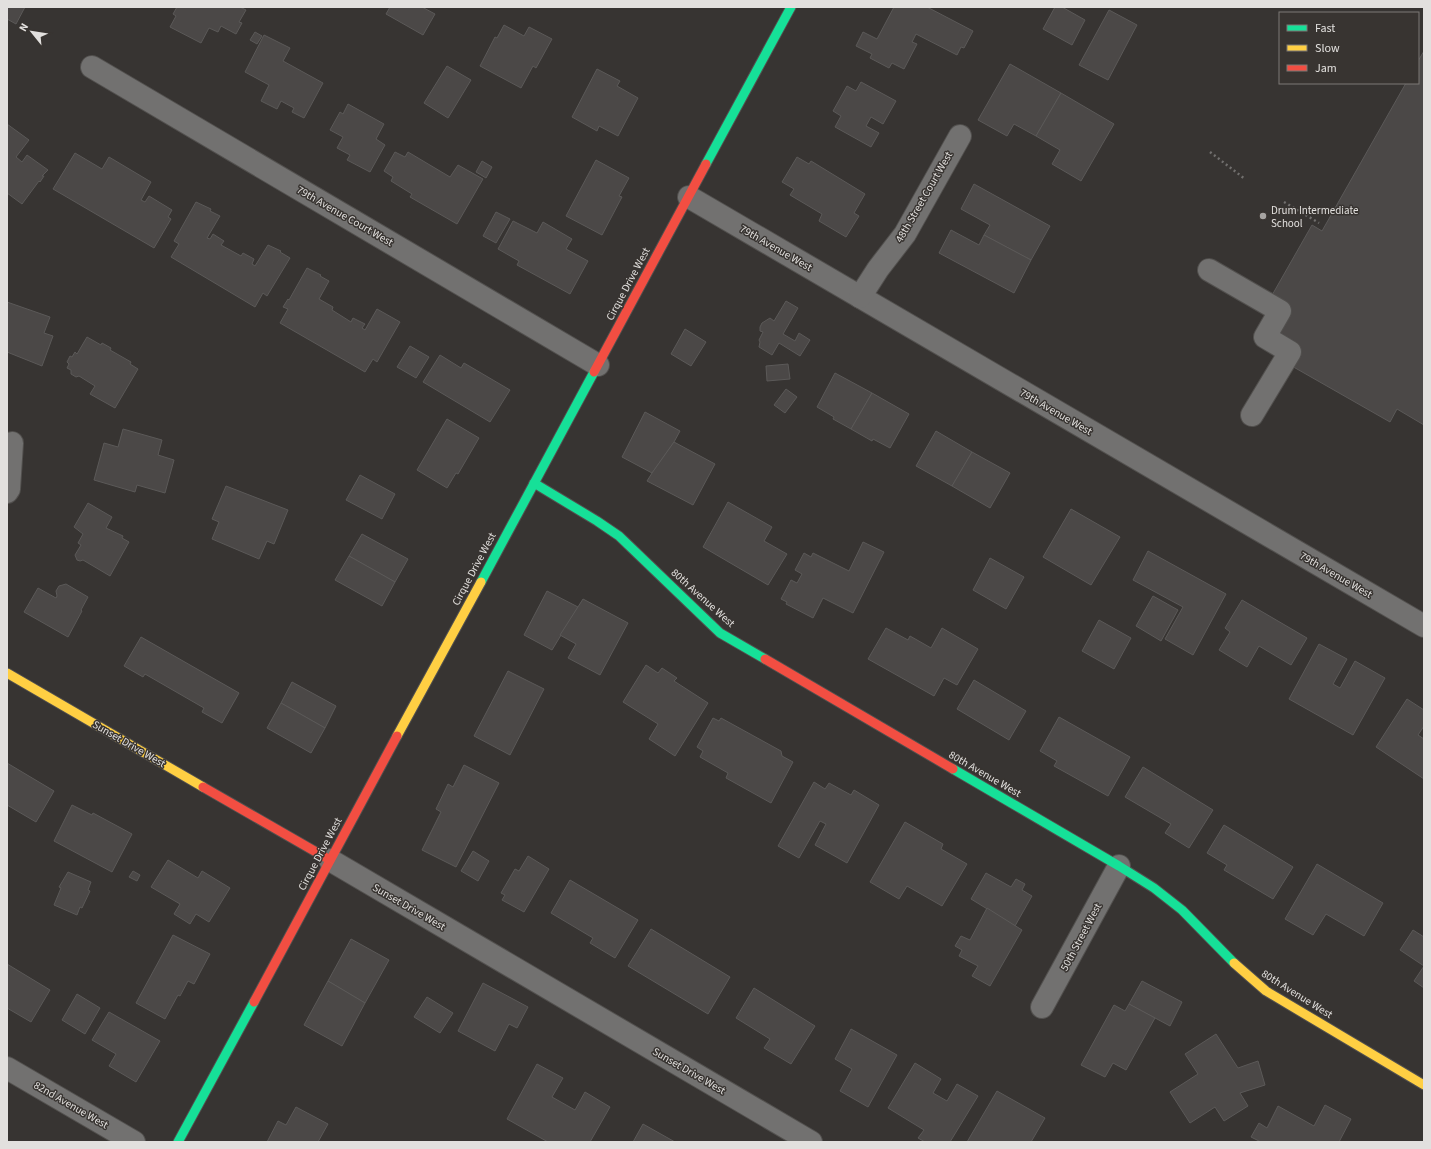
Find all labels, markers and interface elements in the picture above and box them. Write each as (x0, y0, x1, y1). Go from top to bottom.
north arrow (12, 12, 52, 52)
legend (1279, 12, 1419, 84)
text: N (15, 20, 32, 34)
text: Fast (1315, 20, 1335, 37)
text: Slow (1315, 40, 1340, 57)
text: Jam (1315, 60, 1337, 77)
street label: 48th Street Court West (892, 149, 956, 245)
street label: 79th Avenue Court West (294, 182, 396, 250)
place label: Drum Intermediate School (1271, 203, 1359, 231)
marker: Drum Intermediate School (1258, 211, 1268, 221)
street label: 79th Avenue West (737, 221, 815, 275)
street label: Cirque Drive West (602, 245, 654, 323)
street label: 79th Avenue West (1017, 385, 1095, 439)
street label: Cirque Drive West (448, 530, 500, 608)
street label: 79th Avenue West (1297, 548, 1375, 602)
street label: 80th Avenue West (668, 565, 738, 631)
street label: Sunset Drive West (90, 717, 168, 771)
street label: 80th Avenue West (946, 747, 1024, 801)
street label: Cirque Drive West (294, 815, 346, 893)
street label: Sunset Drive West (370, 880, 448, 934)
street label: 50th Street West (1057, 900, 1105, 974)
street label: 80th Avenue West (1259, 966, 1336, 1022)
street label: Sunset Drive West (650, 1044, 728, 1098)
street label: 82nd Avenue West (31, 1078, 111, 1133)

